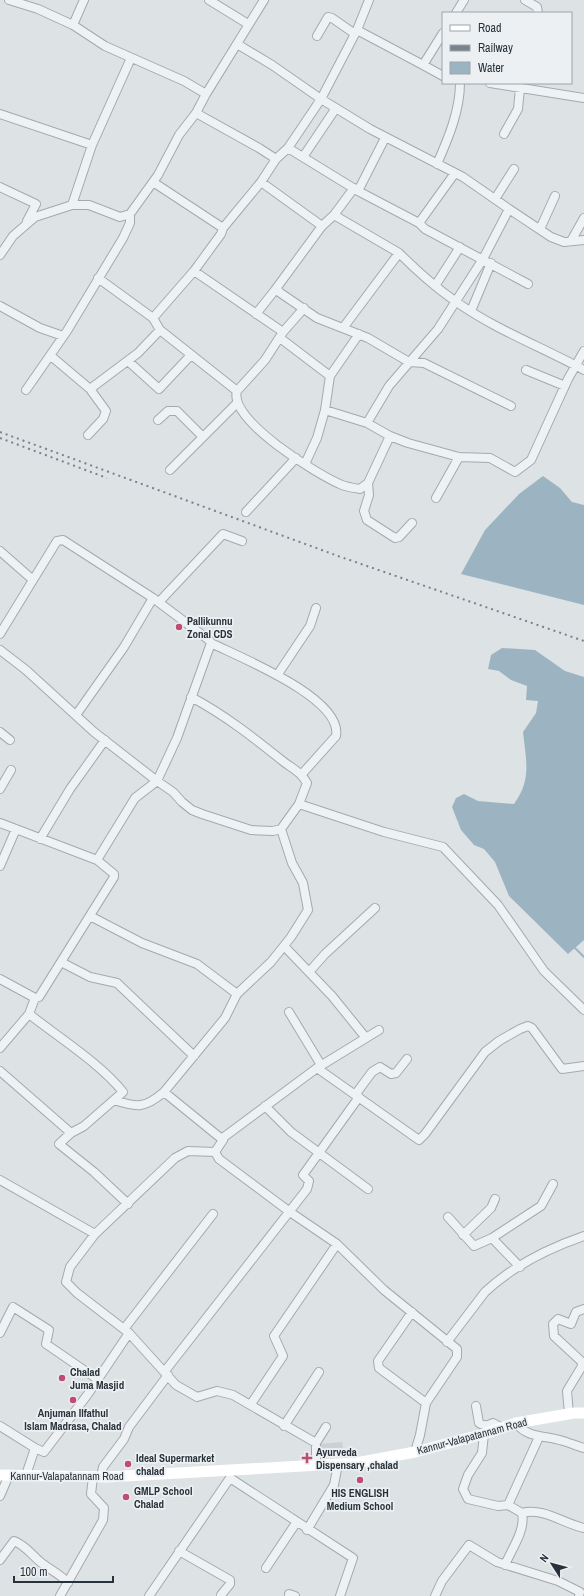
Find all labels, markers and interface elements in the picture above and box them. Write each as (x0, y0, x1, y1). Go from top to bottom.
legend (442, 12, 572, 84)
text: Road (478, 20, 502, 36)
text: Railway (478, 40, 513, 56)
text: Water (478, 60, 505, 76)
place label: Pallikunnu Zonal CDS (187, 614, 233, 641)
marker: Pallikunnu Zonal CDS (174, 622, 184, 632)
place label: Chalad Juma Masjid (70, 1365, 124, 1392)
marker: Chalad Juma Masjid (57, 1373, 67, 1383)
marker: Anjuman Ilfathul Islam Madrasa, Chalad (68, 1395, 78, 1405)
place label: Anjuman Ilfathul Islam Madrasa, Chalad (24, 1406, 122, 1433)
street label: Kannur-Valapatannam Road (415, 1415, 529, 1457)
place label: Ayurveda Dispensary ,chalad (316, 1445, 398, 1472)
place label: Ideal Supermarket chalad (136, 1451, 214, 1478)
marker: Ayurveda Dispensary ,chalad (301, 1452, 313, 1464)
marker: Ideal Supermarket chalad (123, 1459, 133, 1469)
street label: Kannur-Valapatannam Road (10, 1469, 124, 1483)
marker: HIS ENGLISH Medium School (355, 1475, 365, 1485)
place label: GMLP School Chalad (134, 1484, 193, 1511)
place label: HIS ENGLISH Medium School (327, 1486, 393, 1513)
marker: GMLP School Chalad (121, 1492, 131, 1502)
north arrow (532, 1544, 572, 1584)
text: N (536, 1551, 551, 1565)
scale bar (14, 1558, 113, 1584)
text: 100 m (20, 1564, 47, 1580)

